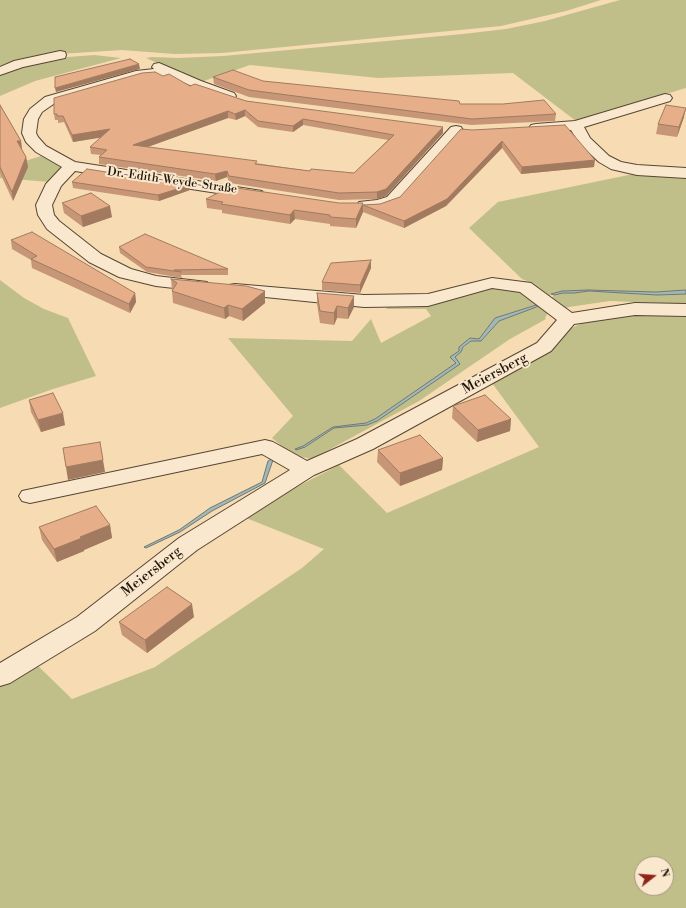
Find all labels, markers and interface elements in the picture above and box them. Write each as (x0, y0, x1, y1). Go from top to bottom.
street label: Dr.-Edith-Weyde-Straße (106, 165, 238, 197)
street label: Meiersberg (459, 350, 531, 398)
street label: Meiersberg (119, 543, 185, 601)
north arrow (634, 856, 674, 896)
text: N (657, 867, 672, 879)

